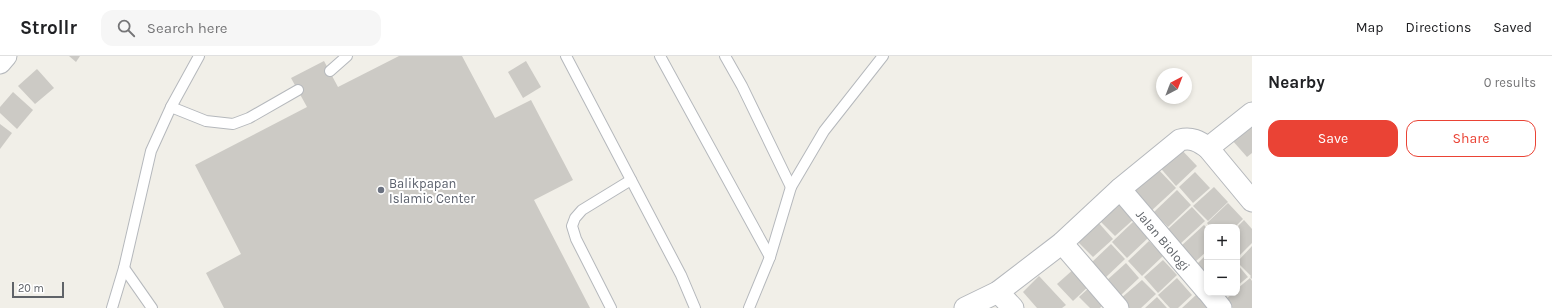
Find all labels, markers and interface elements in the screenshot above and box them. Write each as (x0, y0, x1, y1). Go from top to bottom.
search box (101, 10, 381, 46)
text: Strollr (20, 17, 77, 39)
icon: search (115, 17, 137, 39)
text: Search here (147, 19, 228, 37)
text: Map (1356, 19, 1384, 36)
text: Directions (1406, 19, 1471, 36)
text: Saved (1493, 19, 1532, 36)
north arrow (1156, 68, 1192, 104)
text: Nearby (1268, 72, 1325, 92)
text: 0 results (1484, 75, 1536, 90)
button: Save (1268, 120, 1398, 157)
button: Share (1406, 120, 1536, 157)
place label: Balikpapan Islamic Center (389, 176, 475, 206)
marker: Balikpapan Islamic Center (376, 185, 386, 195)
street label: Jalan Biologi (1133, 206, 1194, 273)
map controls (1204, 224, 1240, 296)
button: + (1204, 224, 1240, 260)
button: − (1204, 260, 1240, 296)
scale bar (12, 280, 64, 299)
text: 20 m (18, 282, 44, 295)

